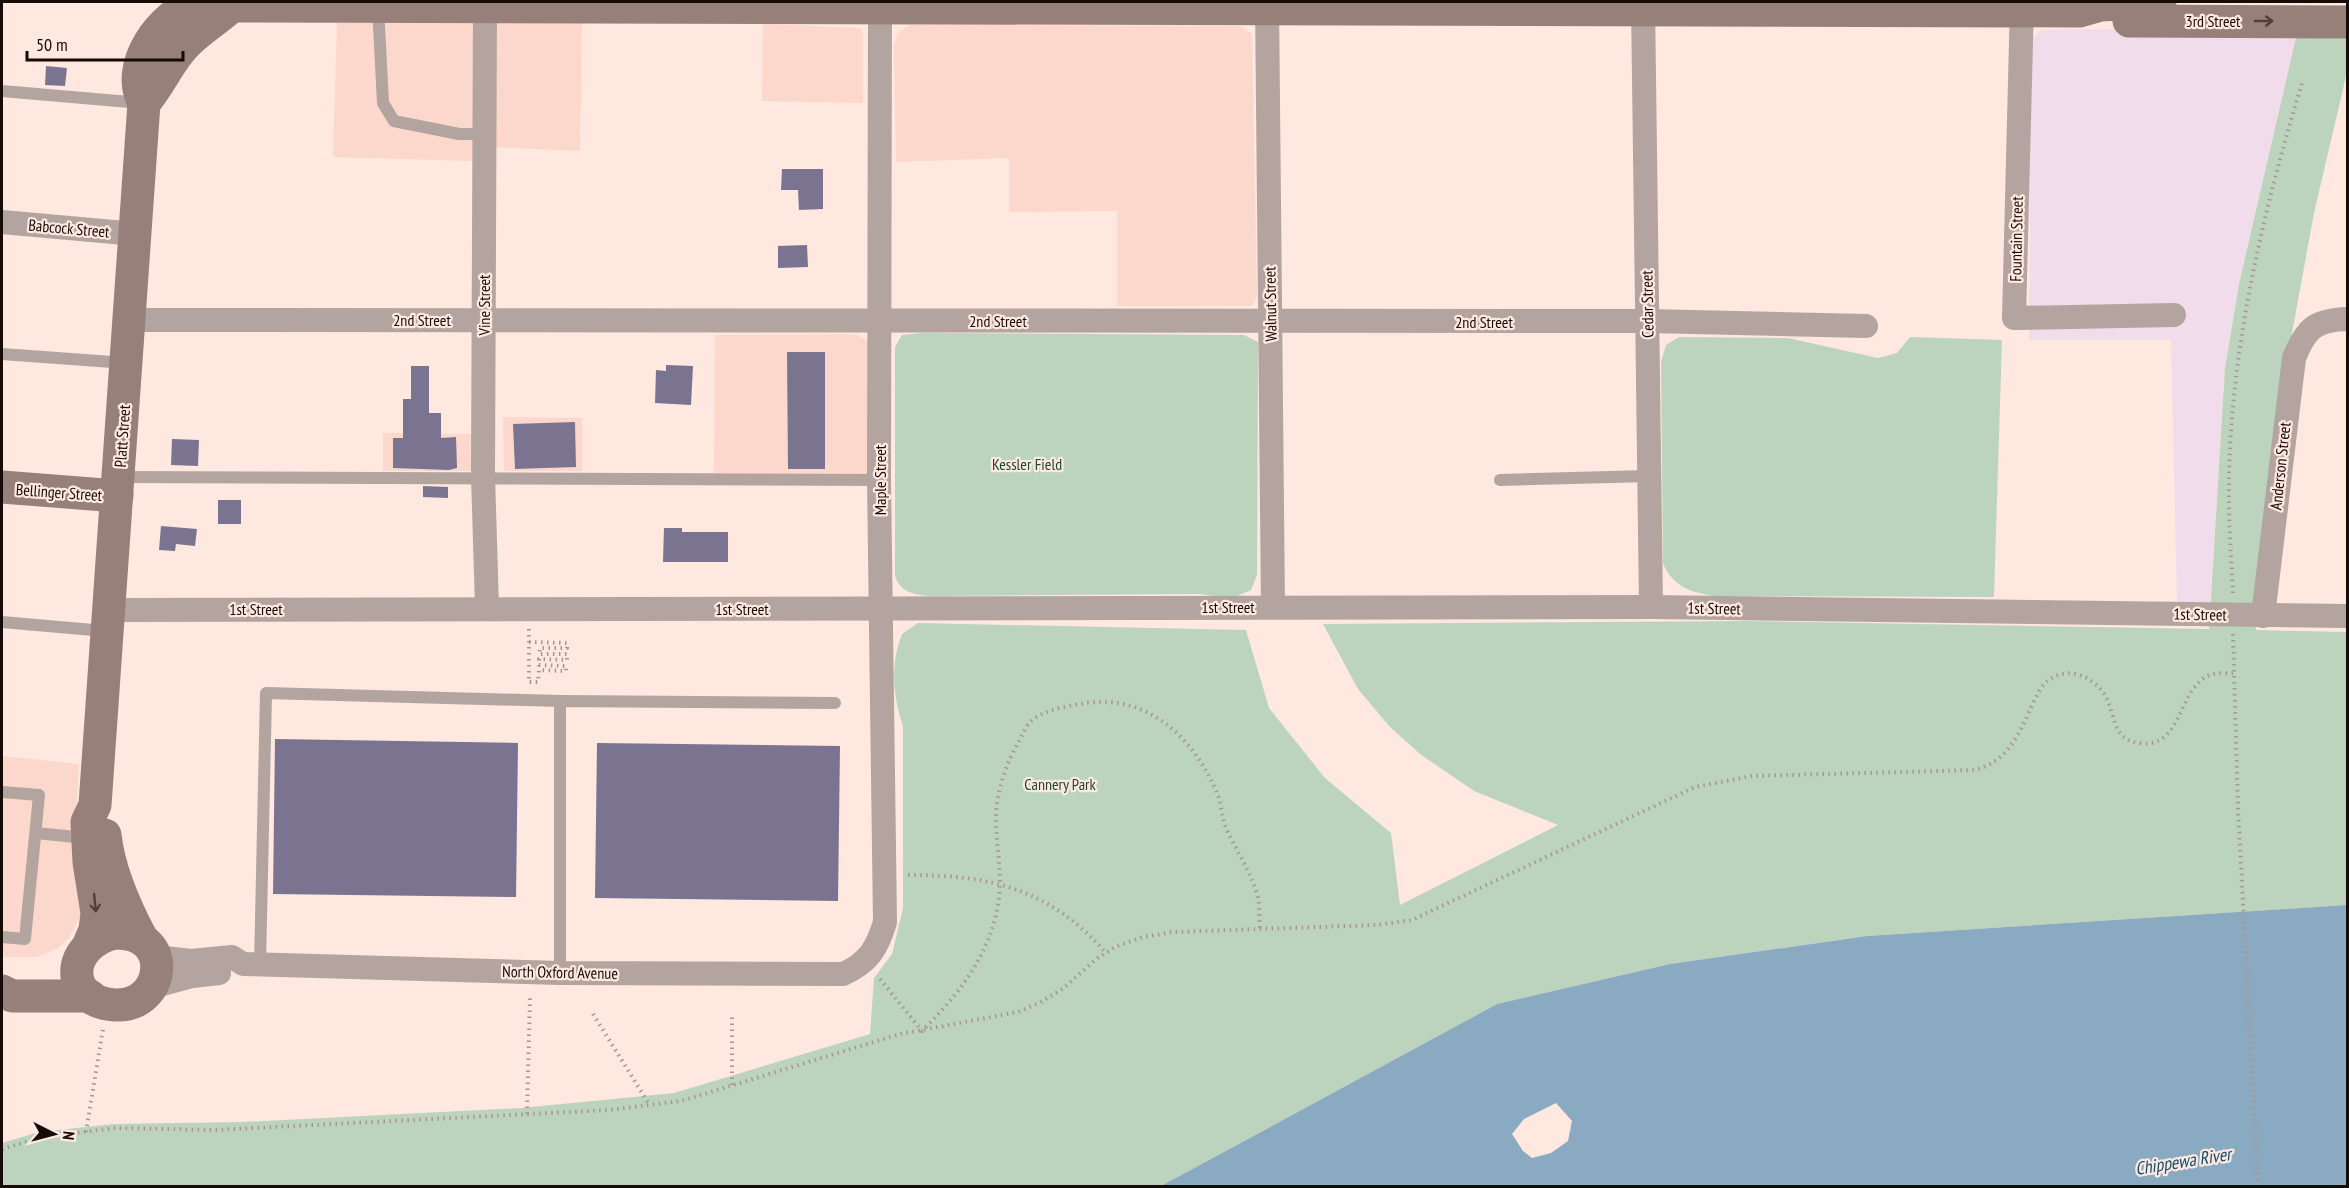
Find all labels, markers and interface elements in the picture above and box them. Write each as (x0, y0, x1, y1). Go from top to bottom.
street label: 3rd Street (2185, 11, 2241, 31)
one-way arrow (2253, 15, 2273, 27)
scale bar (27, 24, 183, 62)
text: 50 m (36, 33, 68, 56)
street label: Fountain Street (2005, 196, 2027, 282)
street label: Babcock Street (28, 214, 111, 242)
street label: Walnut Street (1259, 266, 1281, 342)
street label: Cedar Street (1636, 269, 1658, 338)
street label: Vine Street (474, 274, 494, 337)
street label: 2nd Street (393, 310, 451, 330)
street label: 2nd Street (969, 311, 1027, 331)
street label: 2nd Street (1455, 312, 1513, 332)
street label: Platt Street (110, 403, 134, 468)
street label: Anderson Street (2265, 420, 2295, 511)
street label: Maple Street (870, 444, 890, 515)
park label: Kessler Field (992, 454, 1062, 474)
street label: Bellinger Street (15, 479, 103, 505)
street label: 1st Street (1201, 597, 1255, 617)
street label: 1st Street (1687, 598, 1742, 618)
street label: 1st Street (229, 599, 283, 619)
street label: 1st Street (715, 599, 769, 619)
street label: 1st Street (2173, 604, 2228, 624)
park label: Cannery Park (1024, 774, 1096, 794)
one-way arrow (90, 892, 101, 912)
street label: North Oxford Avenue (502, 961, 618, 983)
north arrow (24, 1104, 84, 1164)
text: N (59, 1130, 79, 1141)
water label: Chippewa River (2134, 1142, 2236, 1180)

